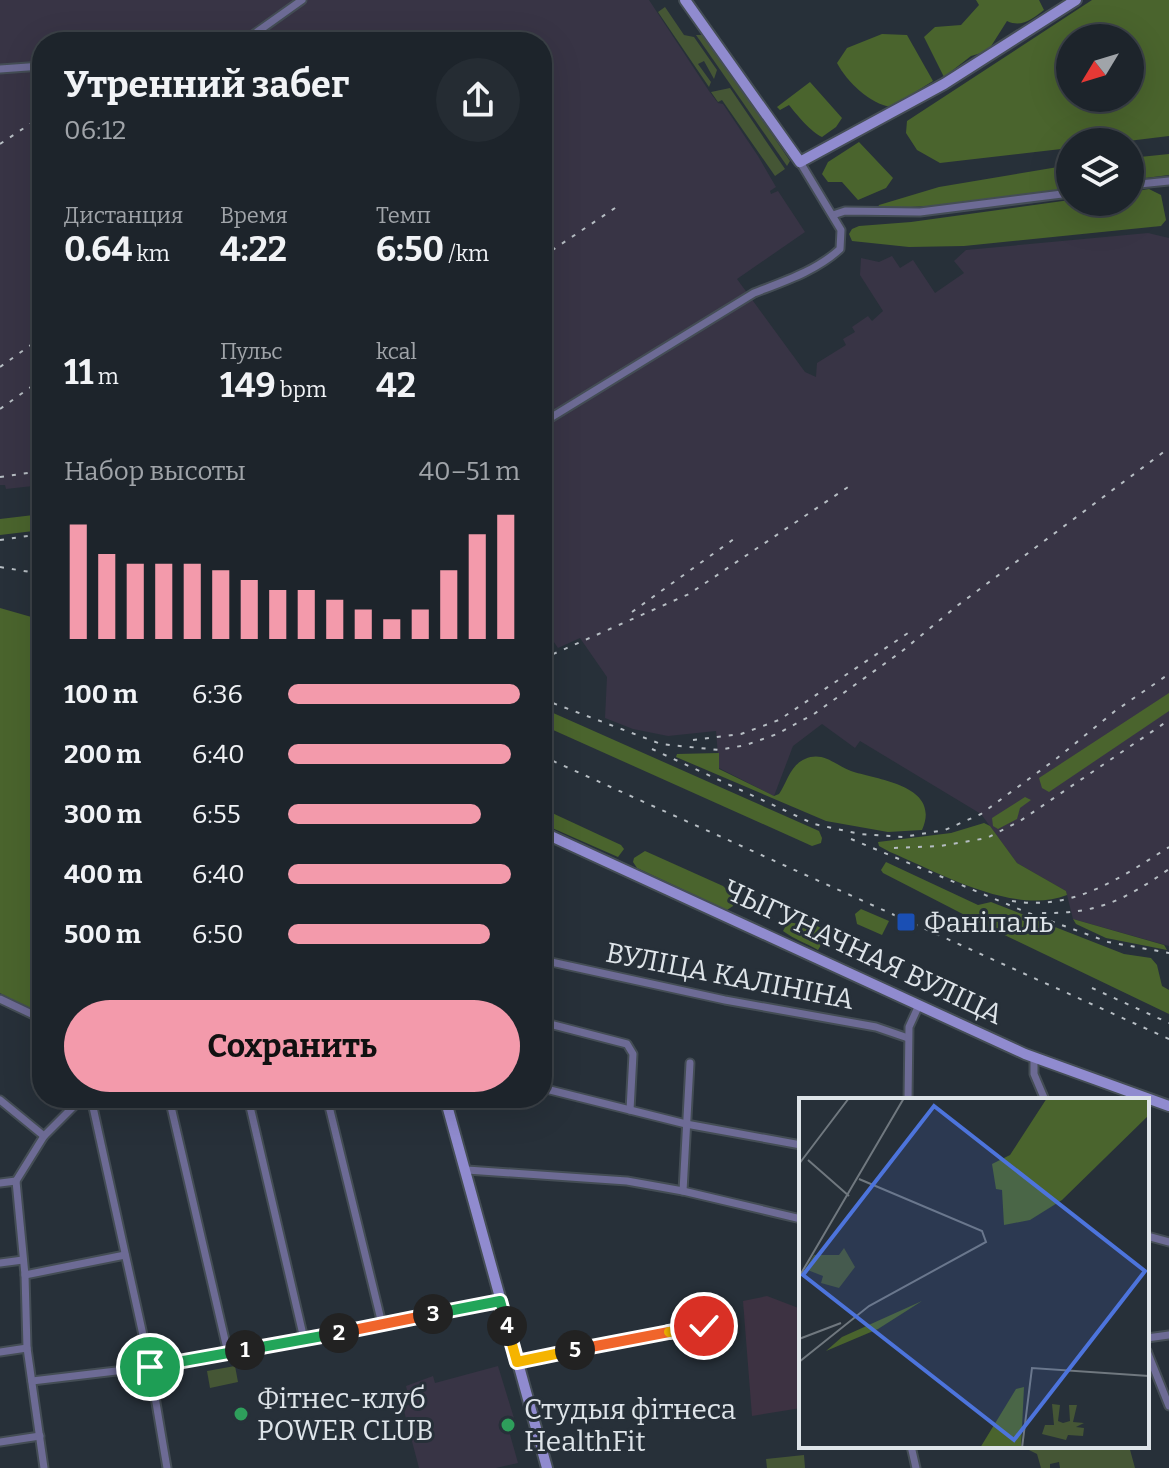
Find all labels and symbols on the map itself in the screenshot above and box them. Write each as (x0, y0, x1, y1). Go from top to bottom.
north arrow (1056, 24, 1144, 112)
street label: ЧЫГУНАЧНАЯ ВУЛІЦА (718, 873, 1008, 1031)
place label: Фаніпаль (924, 906, 1053, 939)
marker: Фаніпаль (895, 911, 917, 933)
street label: ВУЛІЦА КАЛІНІНА (603, 936, 857, 1016)
inset map (799, 1098, 1149, 1448)
pin (670, 1292, 738, 1360)
pin: 3 (413, 1294, 453, 1334)
pin: 4 (487, 1306, 527, 1346)
pin: 2 (319, 1313, 359, 1353)
pin: 1 (225, 1330, 265, 1370)
pin: 5 (555, 1330, 595, 1370)
pin (116, 1333, 184, 1401)
place label: Фітнес-клуб POWER CLUB (257, 1382, 434, 1447)
place label: Студыя фітнеса HealthFit (524, 1393, 736, 1458)
marker: Фітнес-клуб POWER CLUB (232, 1405, 250, 1423)
marker: Студыя фітнеса HealthFit (499, 1416, 517, 1434)

